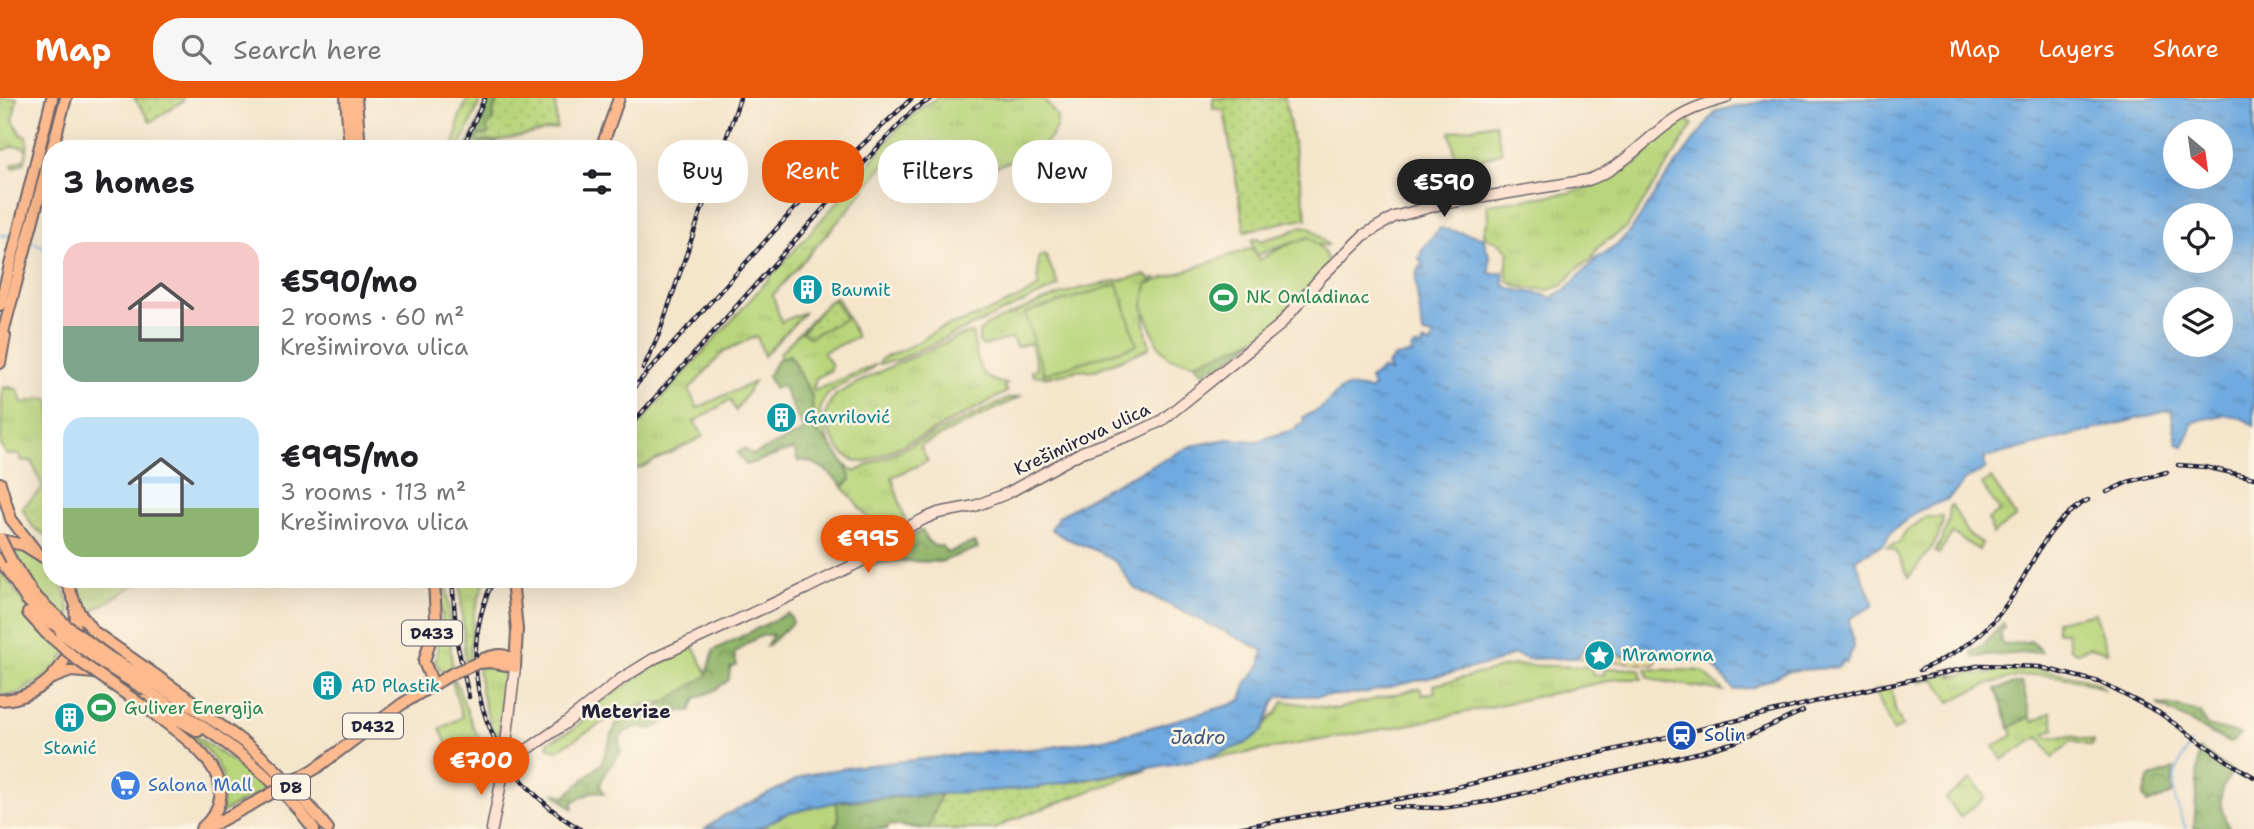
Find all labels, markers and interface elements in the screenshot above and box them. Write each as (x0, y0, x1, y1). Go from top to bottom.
search box (153, 18, 643, 81)
text: Map (35, 27, 111, 72)
icon: search (177, 30, 215, 68)
text: Search here (233, 32, 382, 67)
text: Map (1949, 33, 2000, 65)
text: Layers (2038, 33, 2115, 65)
text: Share (2153, 33, 2219, 65)
north arrow (2163, 119, 2233, 189)
map controls (2163, 119, 2233, 357)
chip: Buy (658, 140, 748, 203)
chip: Rent (762, 140, 864, 203)
chip: Filters (878, 140, 998, 203)
chip: New (1012, 140, 1112, 203)
pin: €590 (1403, 159, 1485, 219)
text: 3 homes (63, 162, 195, 203)
icon: filters (578, 163, 616, 201)
text: €590 (1413, 167, 1475, 197)
button: locate (2163, 203, 2233, 273)
text: €590/mo (280, 261, 418, 302)
icon: home (119, 270, 203, 354)
building icon: Baumit (791, 273, 825, 307)
place label: Baumit (831, 278, 891, 302)
sports icon: NK Omladinac (1206, 280, 1240, 314)
place label: NK Omladinac (1246, 285, 1370, 309)
button: layers (2163, 287, 2233, 357)
text: 2 rooms · 60 m² (280, 302, 465, 332)
text: Krešimirova ulica (280, 332, 468, 362)
street label: Krešimirova ulica (1010, 397, 1154, 481)
building icon: Gavrilović (764, 400, 798, 434)
place label: Gavrilović (804, 405, 890, 429)
text: €995/mo (280, 436, 419, 477)
icon: home (119, 445, 203, 529)
text: 3 rooms · 113 m² (280, 477, 466, 507)
text: Krešimirova ulica (280, 507, 468, 537)
pin: €995 (827, 516, 909, 575)
text: €995 (837, 523, 899, 553)
road number: D433 (402, 620, 462, 646)
place icon: Mramorna (1582, 638, 1616, 672)
place label: Mramorna (1622, 643, 1714, 667)
building icon: AD Plastik (311, 669, 345, 703)
place label: AD Plastik (351, 674, 440, 698)
sports icon: Guliver Energija (84, 691, 118, 725)
place label: Guliver Energija (124, 696, 263, 720)
district label: Meterize (581, 699, 671, 724)
building icon: Stanić (53, 701, 87, 735)
road number: D432 (343, 713, 403, 738)
station icon: Solin (1664, 718, 1698, 752)
place label: Solin (1704, 723, 1746, 747)
water label: Jadro (1171, 725, 1225, 750)
place label: Stanić (43, 736, 97, 760)
pin: €700 (440, 738, 522, 797)
text: €700 (449, 745, 513, 775)
supermarket icon: Salona Mall (108, 768, 142, 802)
place label: Salona Mall (148, 773, 253, 797)
road number: D8 (272, 774, 310, 800)

